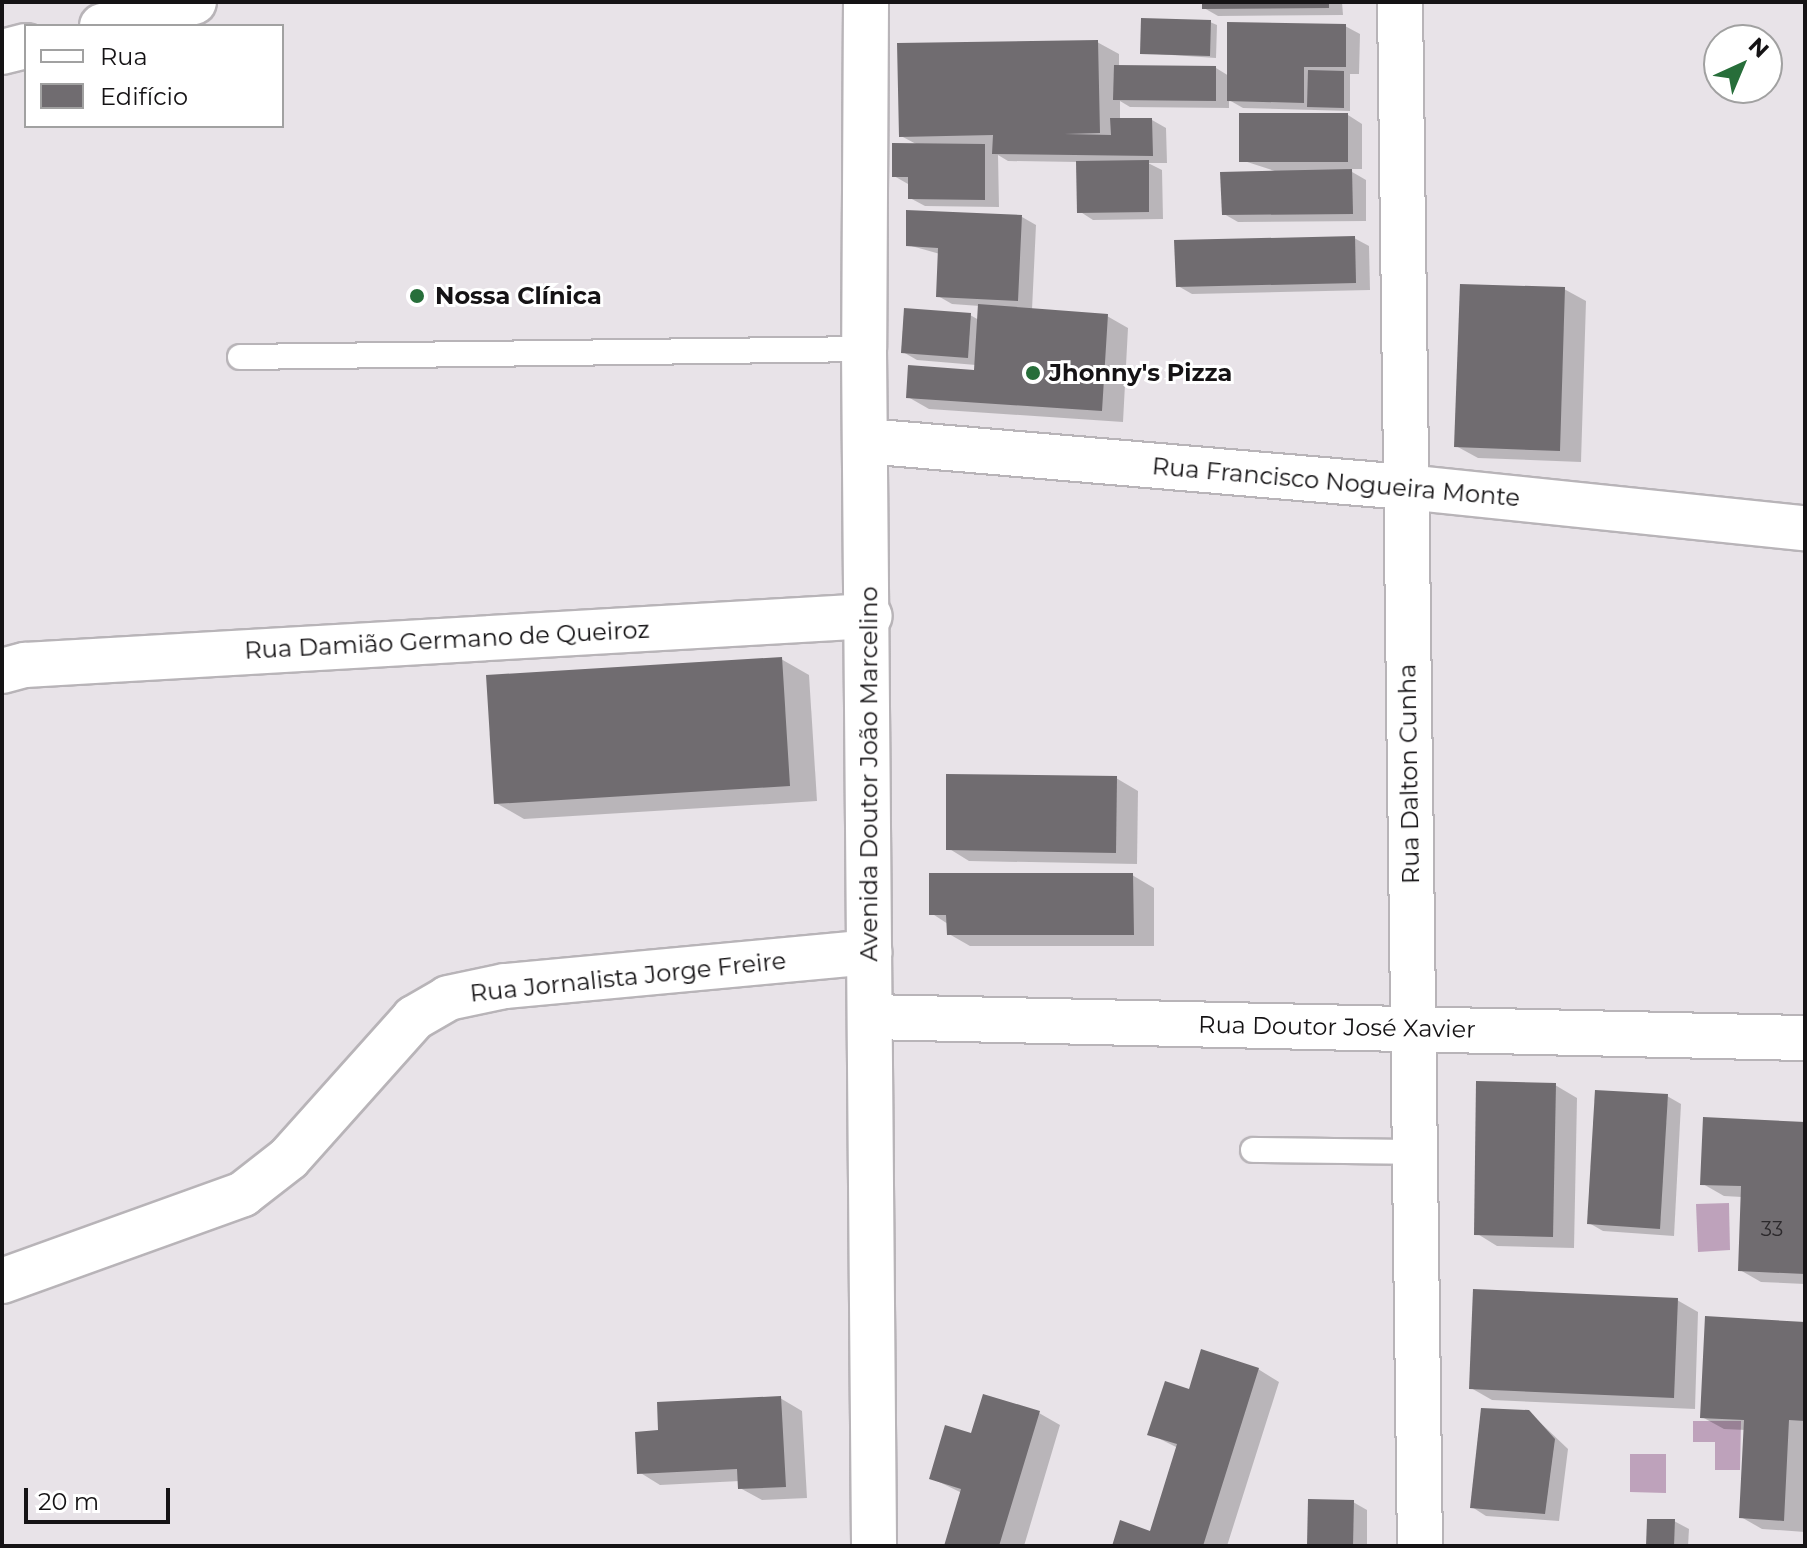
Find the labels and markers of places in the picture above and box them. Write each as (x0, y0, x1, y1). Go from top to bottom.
place label: Nossa Clínica (435, 282, 602, 310)
marker: Nossa Clínica (406, 285, 428, 307)
place label: Jhonny's Pizza (1049, 359, 1232, 387)
marker: Jhonny's Pizza (1024, 364, 1042, 382)

